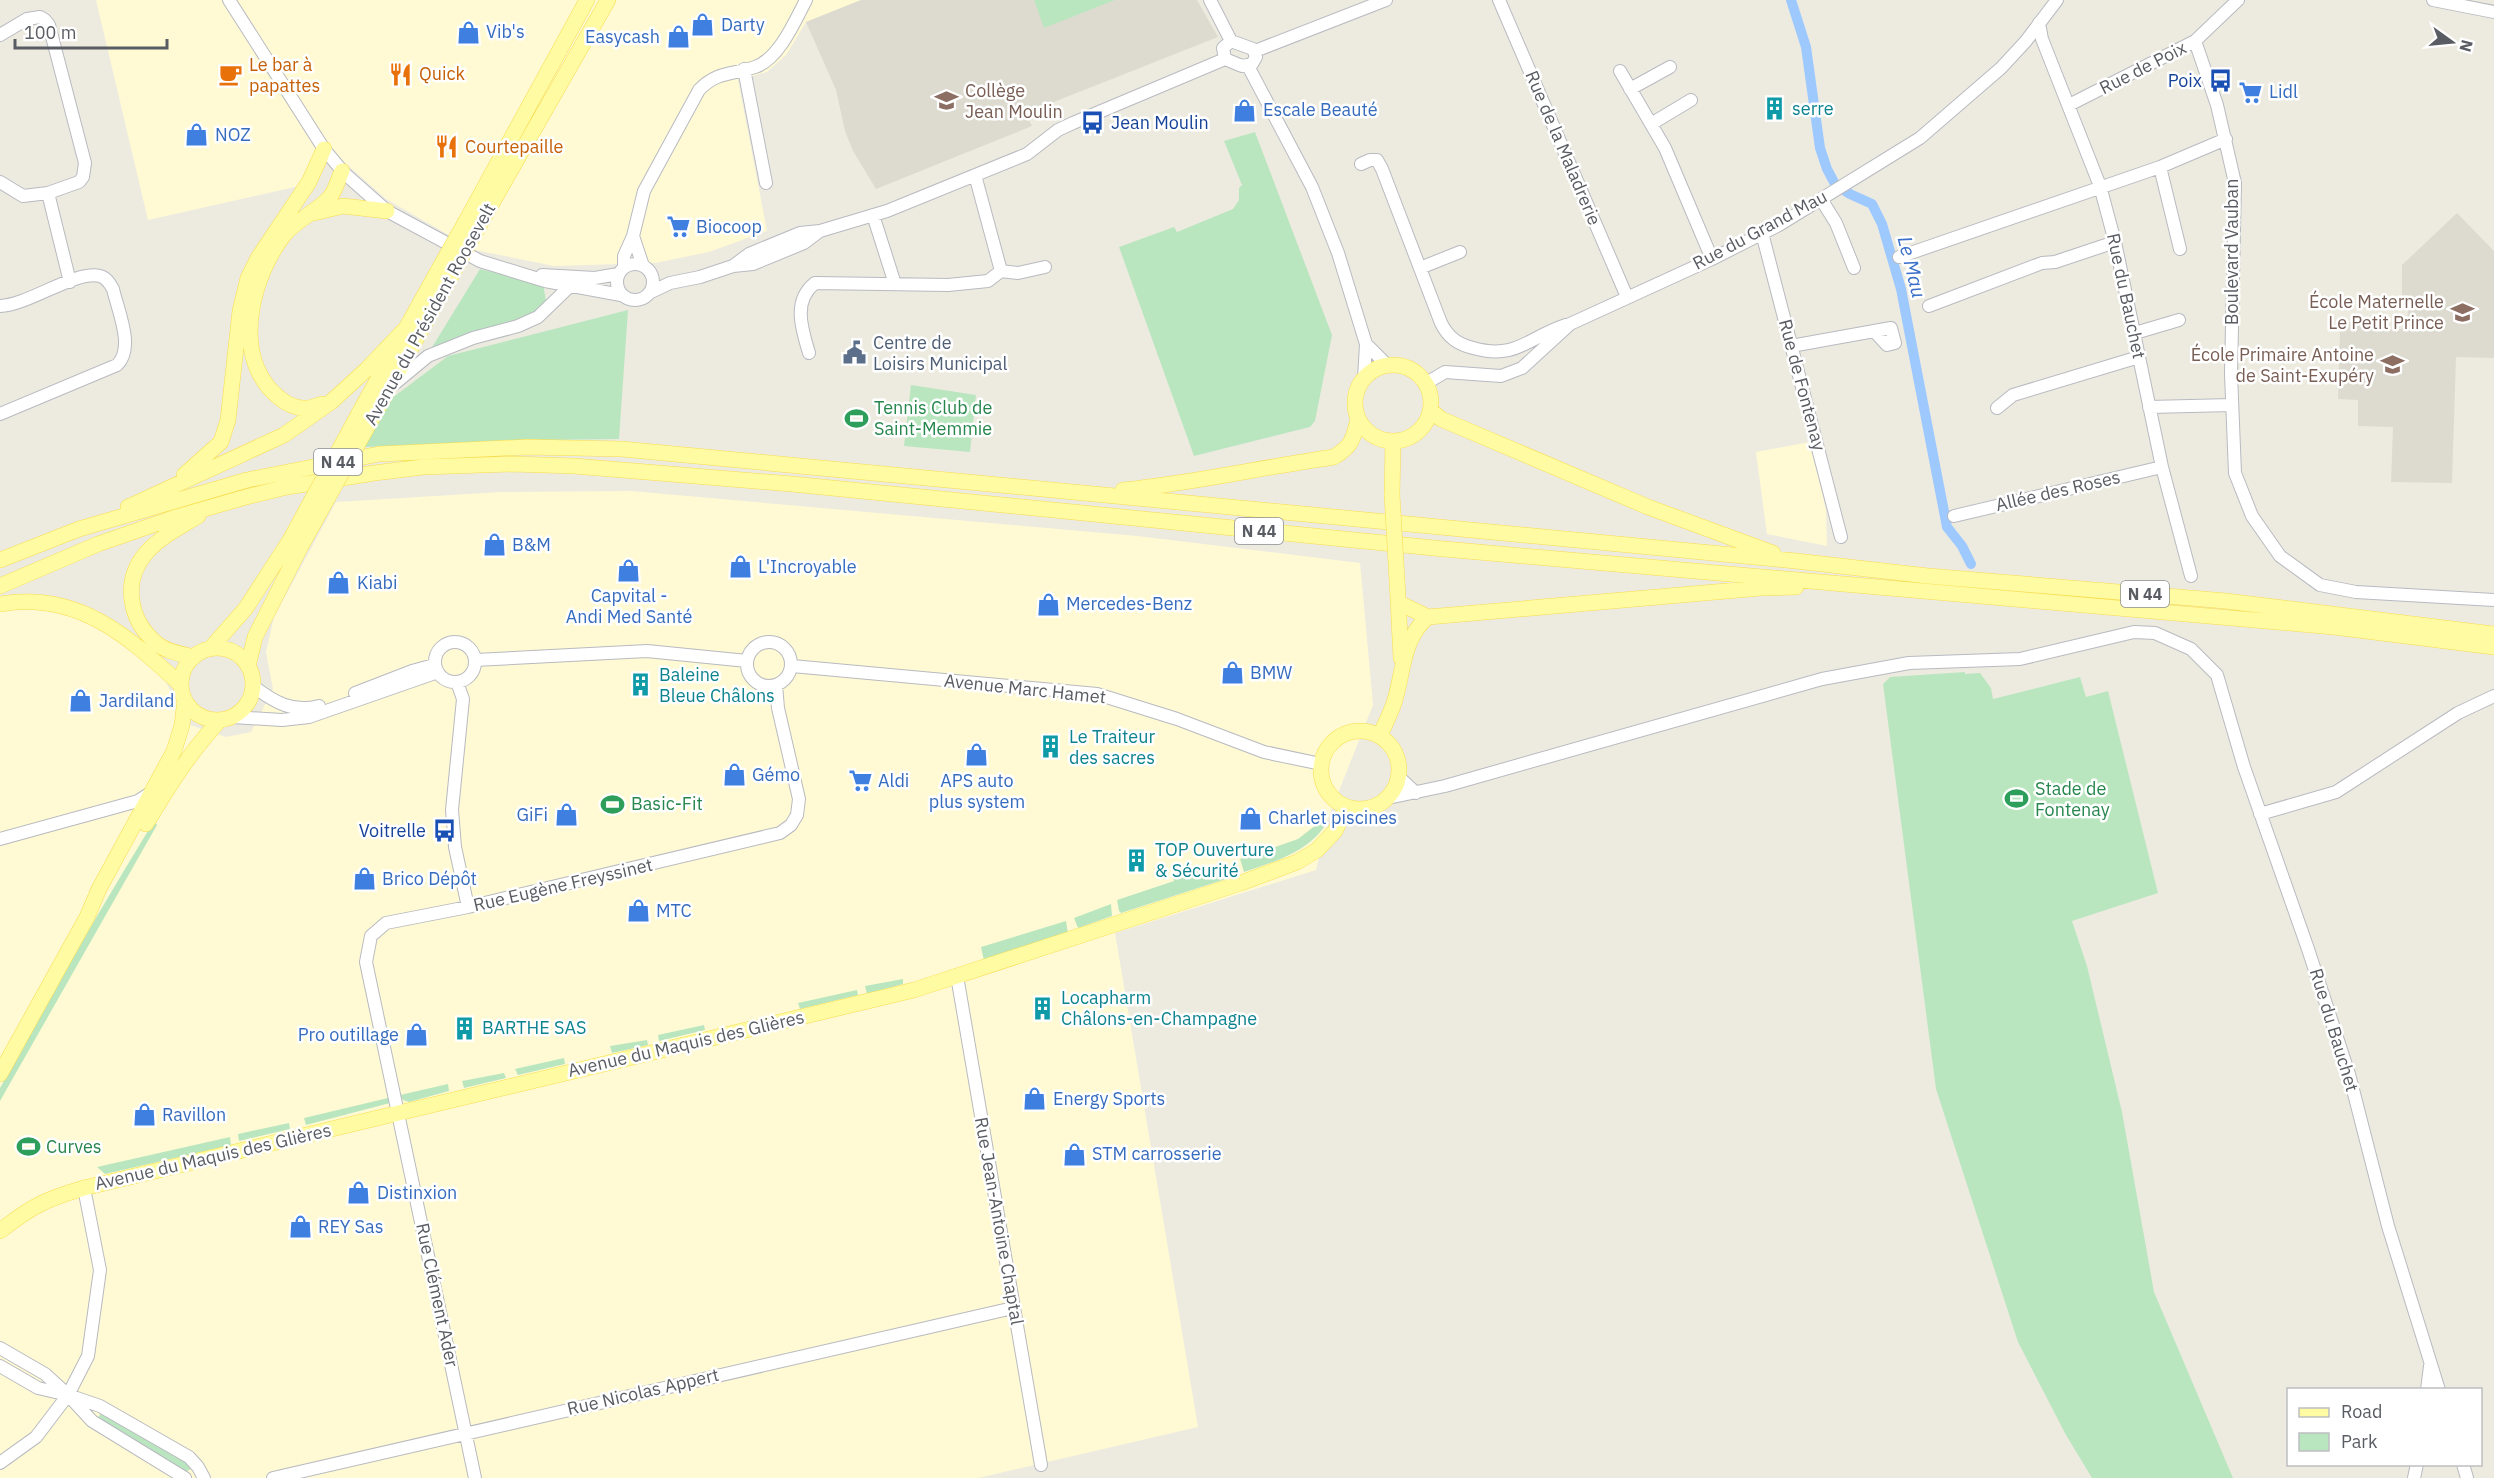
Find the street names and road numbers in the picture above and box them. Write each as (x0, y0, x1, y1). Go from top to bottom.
street label: Rue de Poix (2096, 37, 2190, 99)
street label: Rue de la Maladrerie (1520, 67, 1606, 229)
street label: Boulevard Vauban (2220, 179, 2243, 325)
street label: Rue du Grand Mau (1689, 184, 1831, 275)
street label: Avenue du Président Roosevelt (359, 199, 500, 429)
street label: Rue du Bauchet (2102, 231, 2151, 361)
street label: Rue de Fontenay (1774, 317, 1831, 453)
road number: N 44 (314, 449, 362, 475)
street label: Allée des Roses (1993, 465, 2123, 516)
road number: N 44 (1235, 518, 1283, 544)
road number: N 44 (2121, 581, 2169, 607)
street label: Avenue Marc Hamet (943, 669, 1107, 708)
street label: Rue Eugène Freyssinet (471, 853, 655, 916)
street label: Rue du Bauchet (2305, 965, 2364, 1094)
street label: Avenue du Maquis des Glières (565, 1005, 806, 1082)
street label: Rue Jean-Antoine Chaptal (970, 1115, 1029, 1327)
street label: Avenue du Maquis des Glières (92, 1118, 333, 1195)
street label: Rue Clément Ader (411, 1221, 464, 1369)
street label: Rue Nicolas Appert (565, 1363, 721, 1420)

